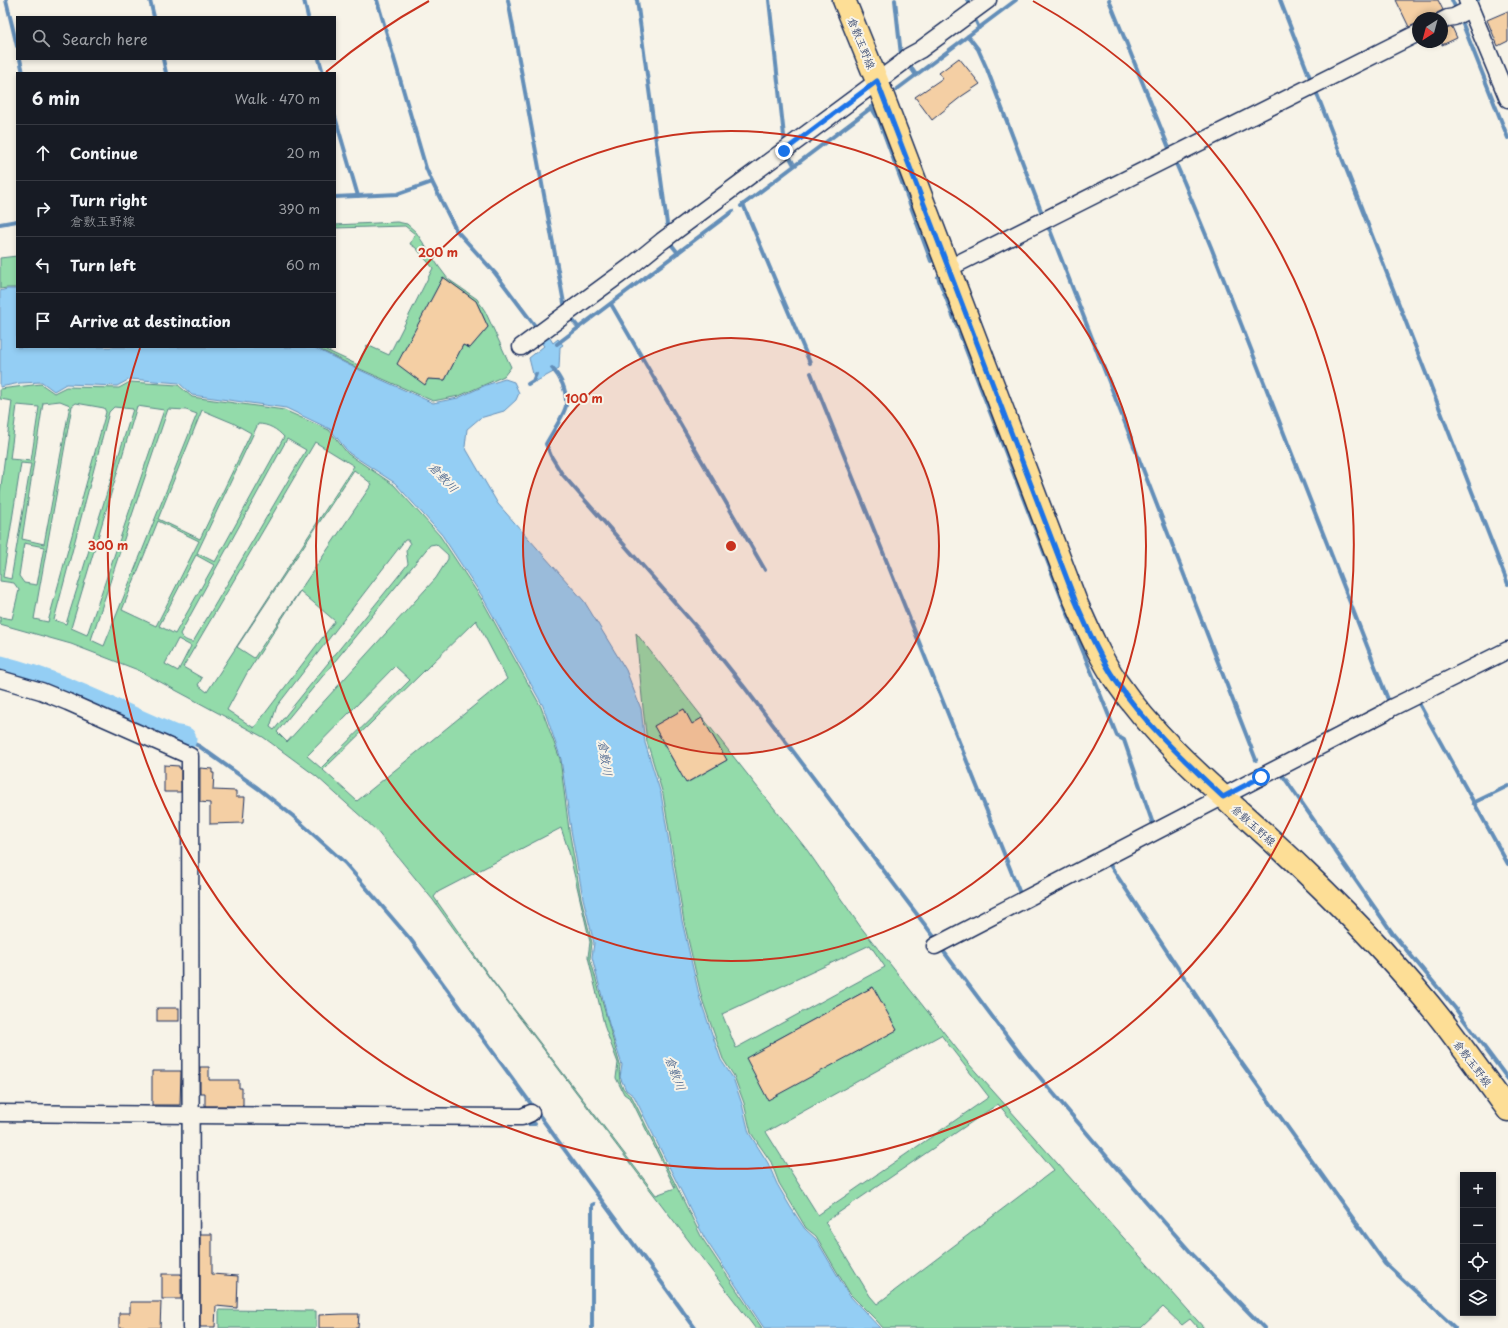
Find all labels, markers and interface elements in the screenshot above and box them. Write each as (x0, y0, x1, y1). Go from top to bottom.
north arrow (1412, 12, 1448, 48)
street label: 倉敷玉野線 (844, 14, 880, 72)
search box (16, 16, 336, 60)
icon: search (30, 27, 52, 49)
text: Search here (62, 27, 148, 50)
text: 6 min (32, 85, 80, 111)
text: Walk · 470 m (235, 89, 320, 108)
text: Continue (70, 141, 138, 164)
icon: ahead (32, 142, 54, 164)
route end (775, 142, 793, 160)
text: 20 m (286, 143, 320, 162)
text: Turn right (70, 188, 147, 211)
icon: right (32, 198, 54, 220)
text: 390 m (278, 199, 320, 218)
text: 倉敷玉野線 (70, 211, 135, 230)
text: 200 m (418, 243, 458, 261)
text: Turn left (70, 253, 136, 276)
icon: left (32, 254, 54, 276)
text: 60 m (286, 255, 320, 274)
text: Arrive at destination (70, 309, 231, 332)
icon: arrive (32, 310, 54, 332)
text: 100 m (565, 389, 603, 407)
water label: 倉敷川 (425, 458, 463, 496)
text: 300 m (88, 536, 128, 554)
centre of rings (724, 539, 738, 553)
water label: 倉敷川 (595, 739, 617, 777)
route start (1252, 768, 1270, 786)
street label: 倉敷玉野線 (1228, 800, 1280, 850)
street label: 倉敷玉野線 (1450, 1036, 1496, 1090)
water label: 倉敷川 (661, 1053, 691, 1093)
map controls (1460, 1172, 1496, 1316)
button: + (1460, 1172, 1496, 1208)
button: − (1460, 1208, 1496, 1244)
button: locate (1460, 1244, 1496, 1280)
button: layers (1460, 1280, 1496, 1316)

